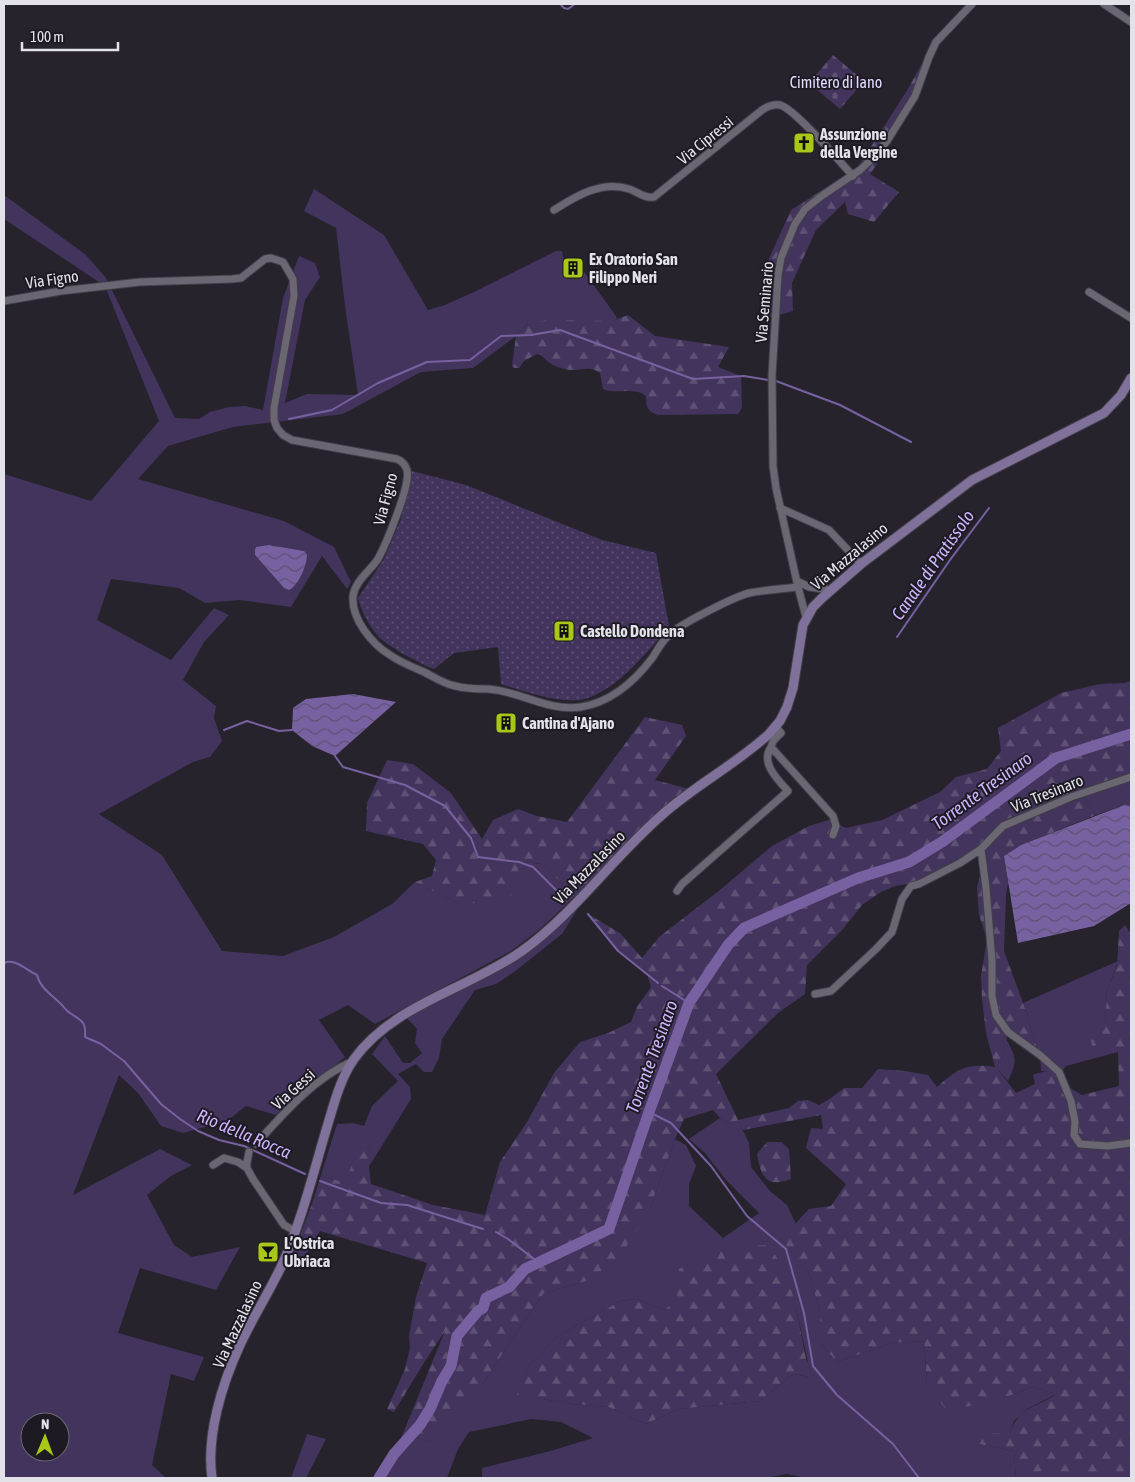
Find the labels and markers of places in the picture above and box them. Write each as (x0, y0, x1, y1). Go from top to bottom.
place label: Assunzione della Vergine (819, 125, 897, 161)
church icon: Assunzione della Vergine (792, 131, 816, 155)
place label: Ex Oratorio San Filippo Neri (589, 250, 678, 286)
building icon: Ex Oratorio San Filippo Neri (561, 256, 585, 280)
building icon: Castello Dondena (552, 619, 576, 643)
place label: Castello Dondena (580, 622, 684, 640)
building icon: Cantina d'Ajano (494, 711, 518, 735)
place label: Cantina d'Ajano (522, 714, 615, 732)
place label: L’Ostrica Ubriaca (284, 1234, 334, 1270)
bar icon: L’Ostrica Ubriaca (256, 1240, 280, 1264)

